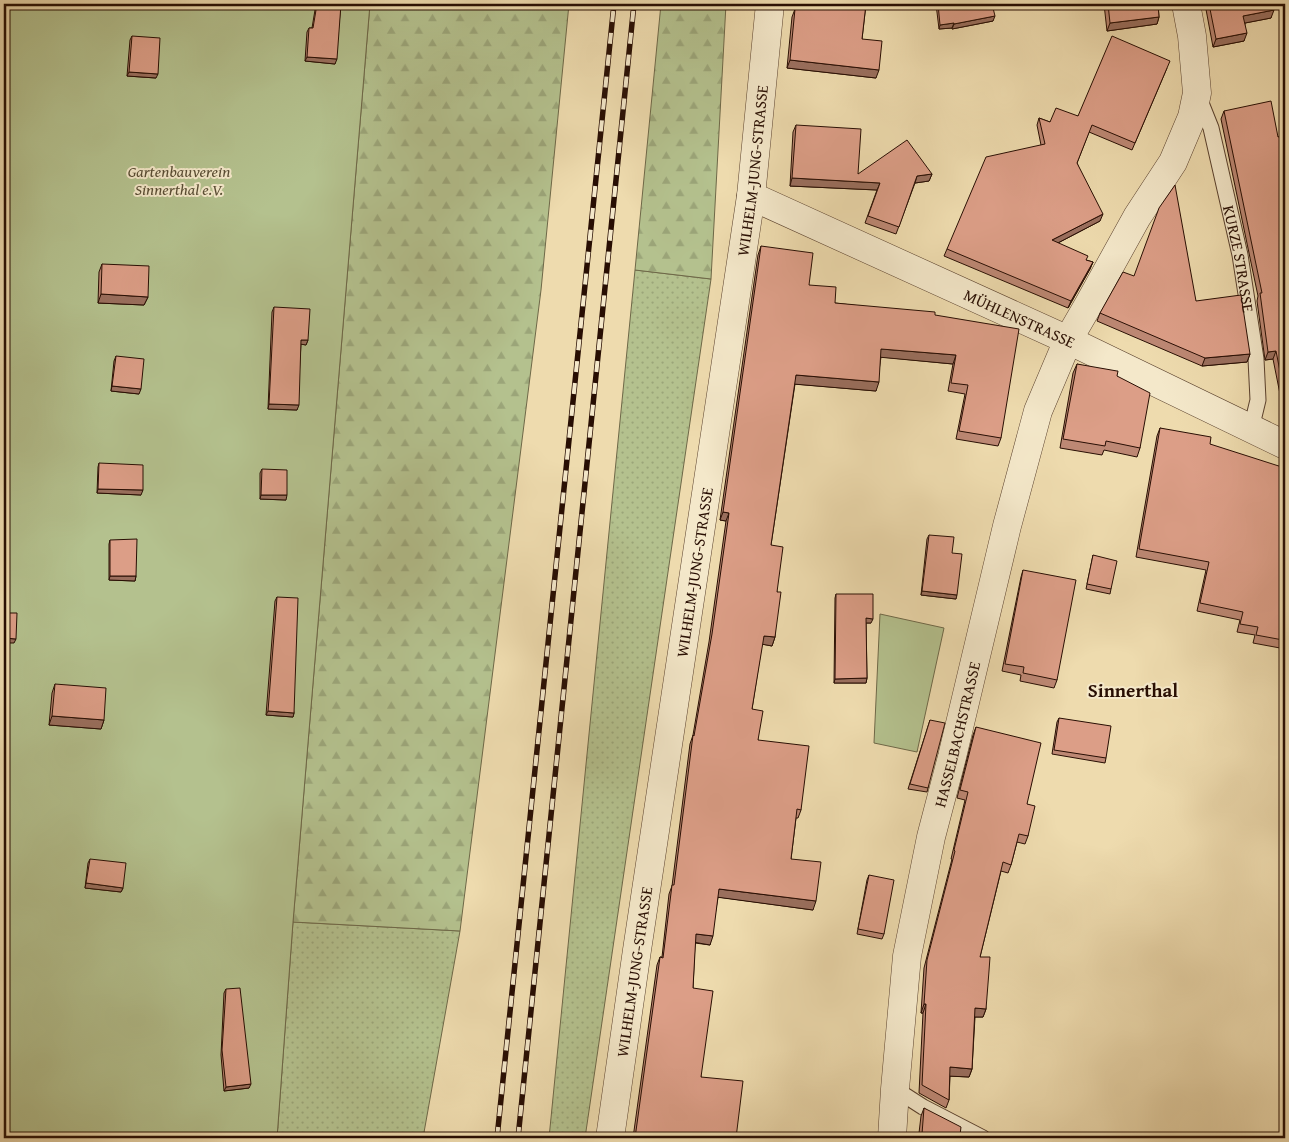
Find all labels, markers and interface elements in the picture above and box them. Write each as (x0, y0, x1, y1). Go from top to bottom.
street label: WILHELM-JUNG-STRASSE (730, 84, 774, 258)
park label: Gartenbauverein Sinnerthal e.V. (128, 159, 230, 201)
street label: KURZE STRASSE (1217, 203, 1261, 314)
street label: MÜHLENSTRASSE (960, 282, 1079, 354)
street label: WILHELM-JUNG-STRASSE (669, 485, 719, 659)
street label: HASSELBACHSTRASSE (927, 659, 986, 810)
district label: Sinnerthal (1088, 676, 1178, 704)
street label: WILHELM-JUNG-STRASSE (610, 885, 658, 1058)

